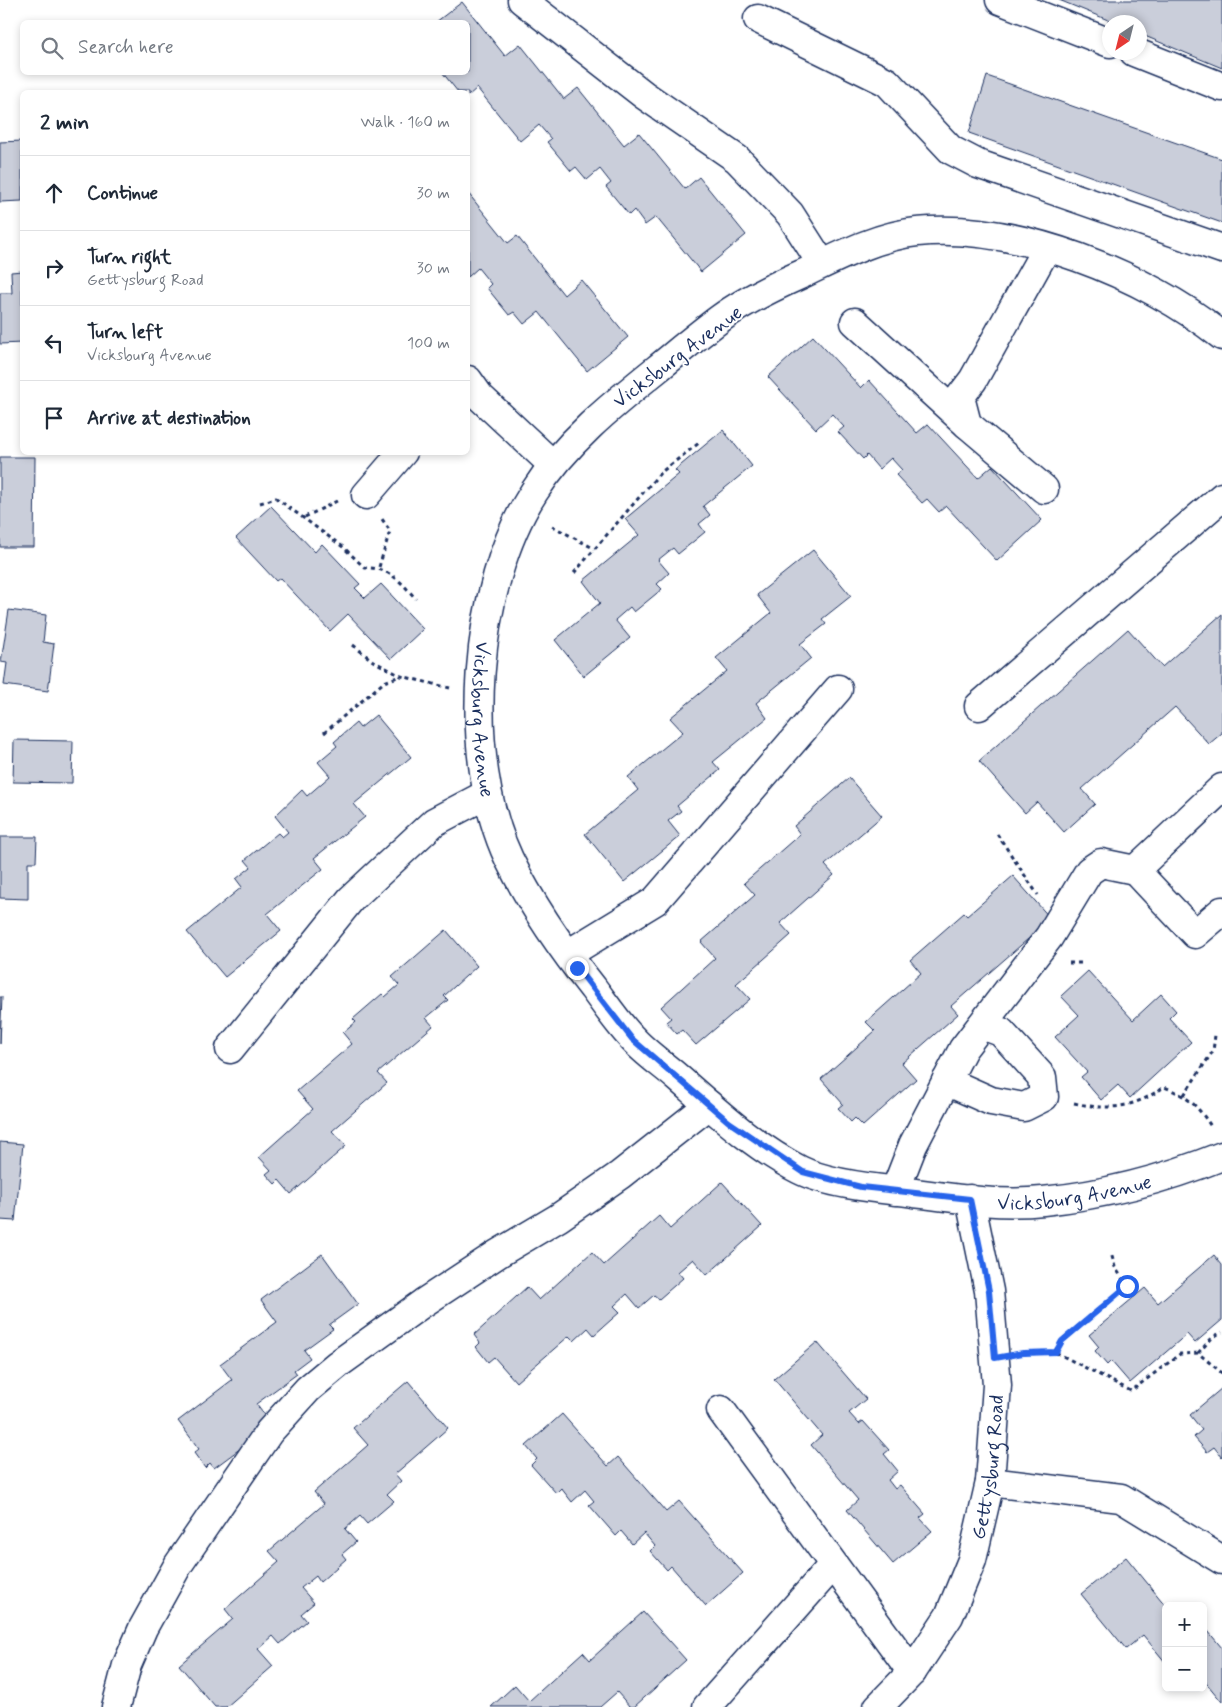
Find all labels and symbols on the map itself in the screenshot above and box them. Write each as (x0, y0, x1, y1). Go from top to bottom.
north arrow (1102, 15, 1147, 60)
street label: Vicksburg Avenue (608, 300, 748, 415)
street label: Vicksburg Avenue (464, 640, 500, 800)
route end (566, 957, 589, 980)
street label: Vicksburg Avenue (997, 1169, 1155, 1217)
route start (1116, 1275, 1139, 1298)
street label: Gettysburg Road (965, 1394, 1011, 1542)

